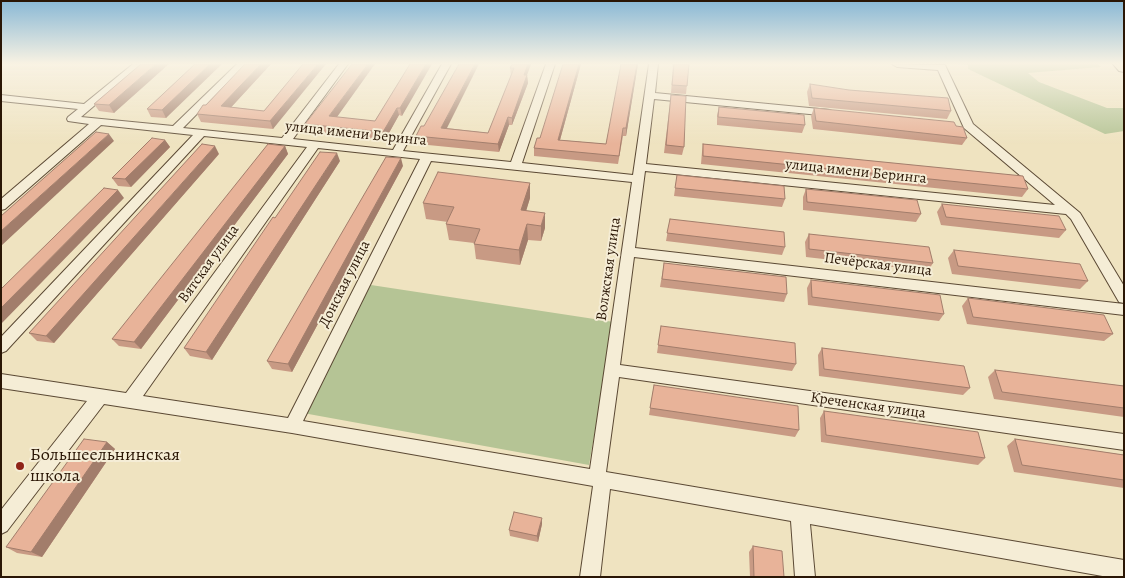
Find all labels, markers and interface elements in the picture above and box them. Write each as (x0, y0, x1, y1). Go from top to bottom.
street label: улица имени Беринга (285, 118, 427, 150)
street label: улица имени Беринга (785, 156, 927, 188)
street label: Волжская улица (593, 216, 625, 322)
street label: Вятская улица (175, 221, 243, 307)
street label: Донская улица (315, 237, 375, 331)
street label: Печёрская улица (823, 249, 933, 281)
street label: Креченская улица (809, 389, 927, 423)
place label: Большеельнинская школа (30, 445, 180, 488)
marker: Большеельнинская школа (14, 460, 26, 472)

